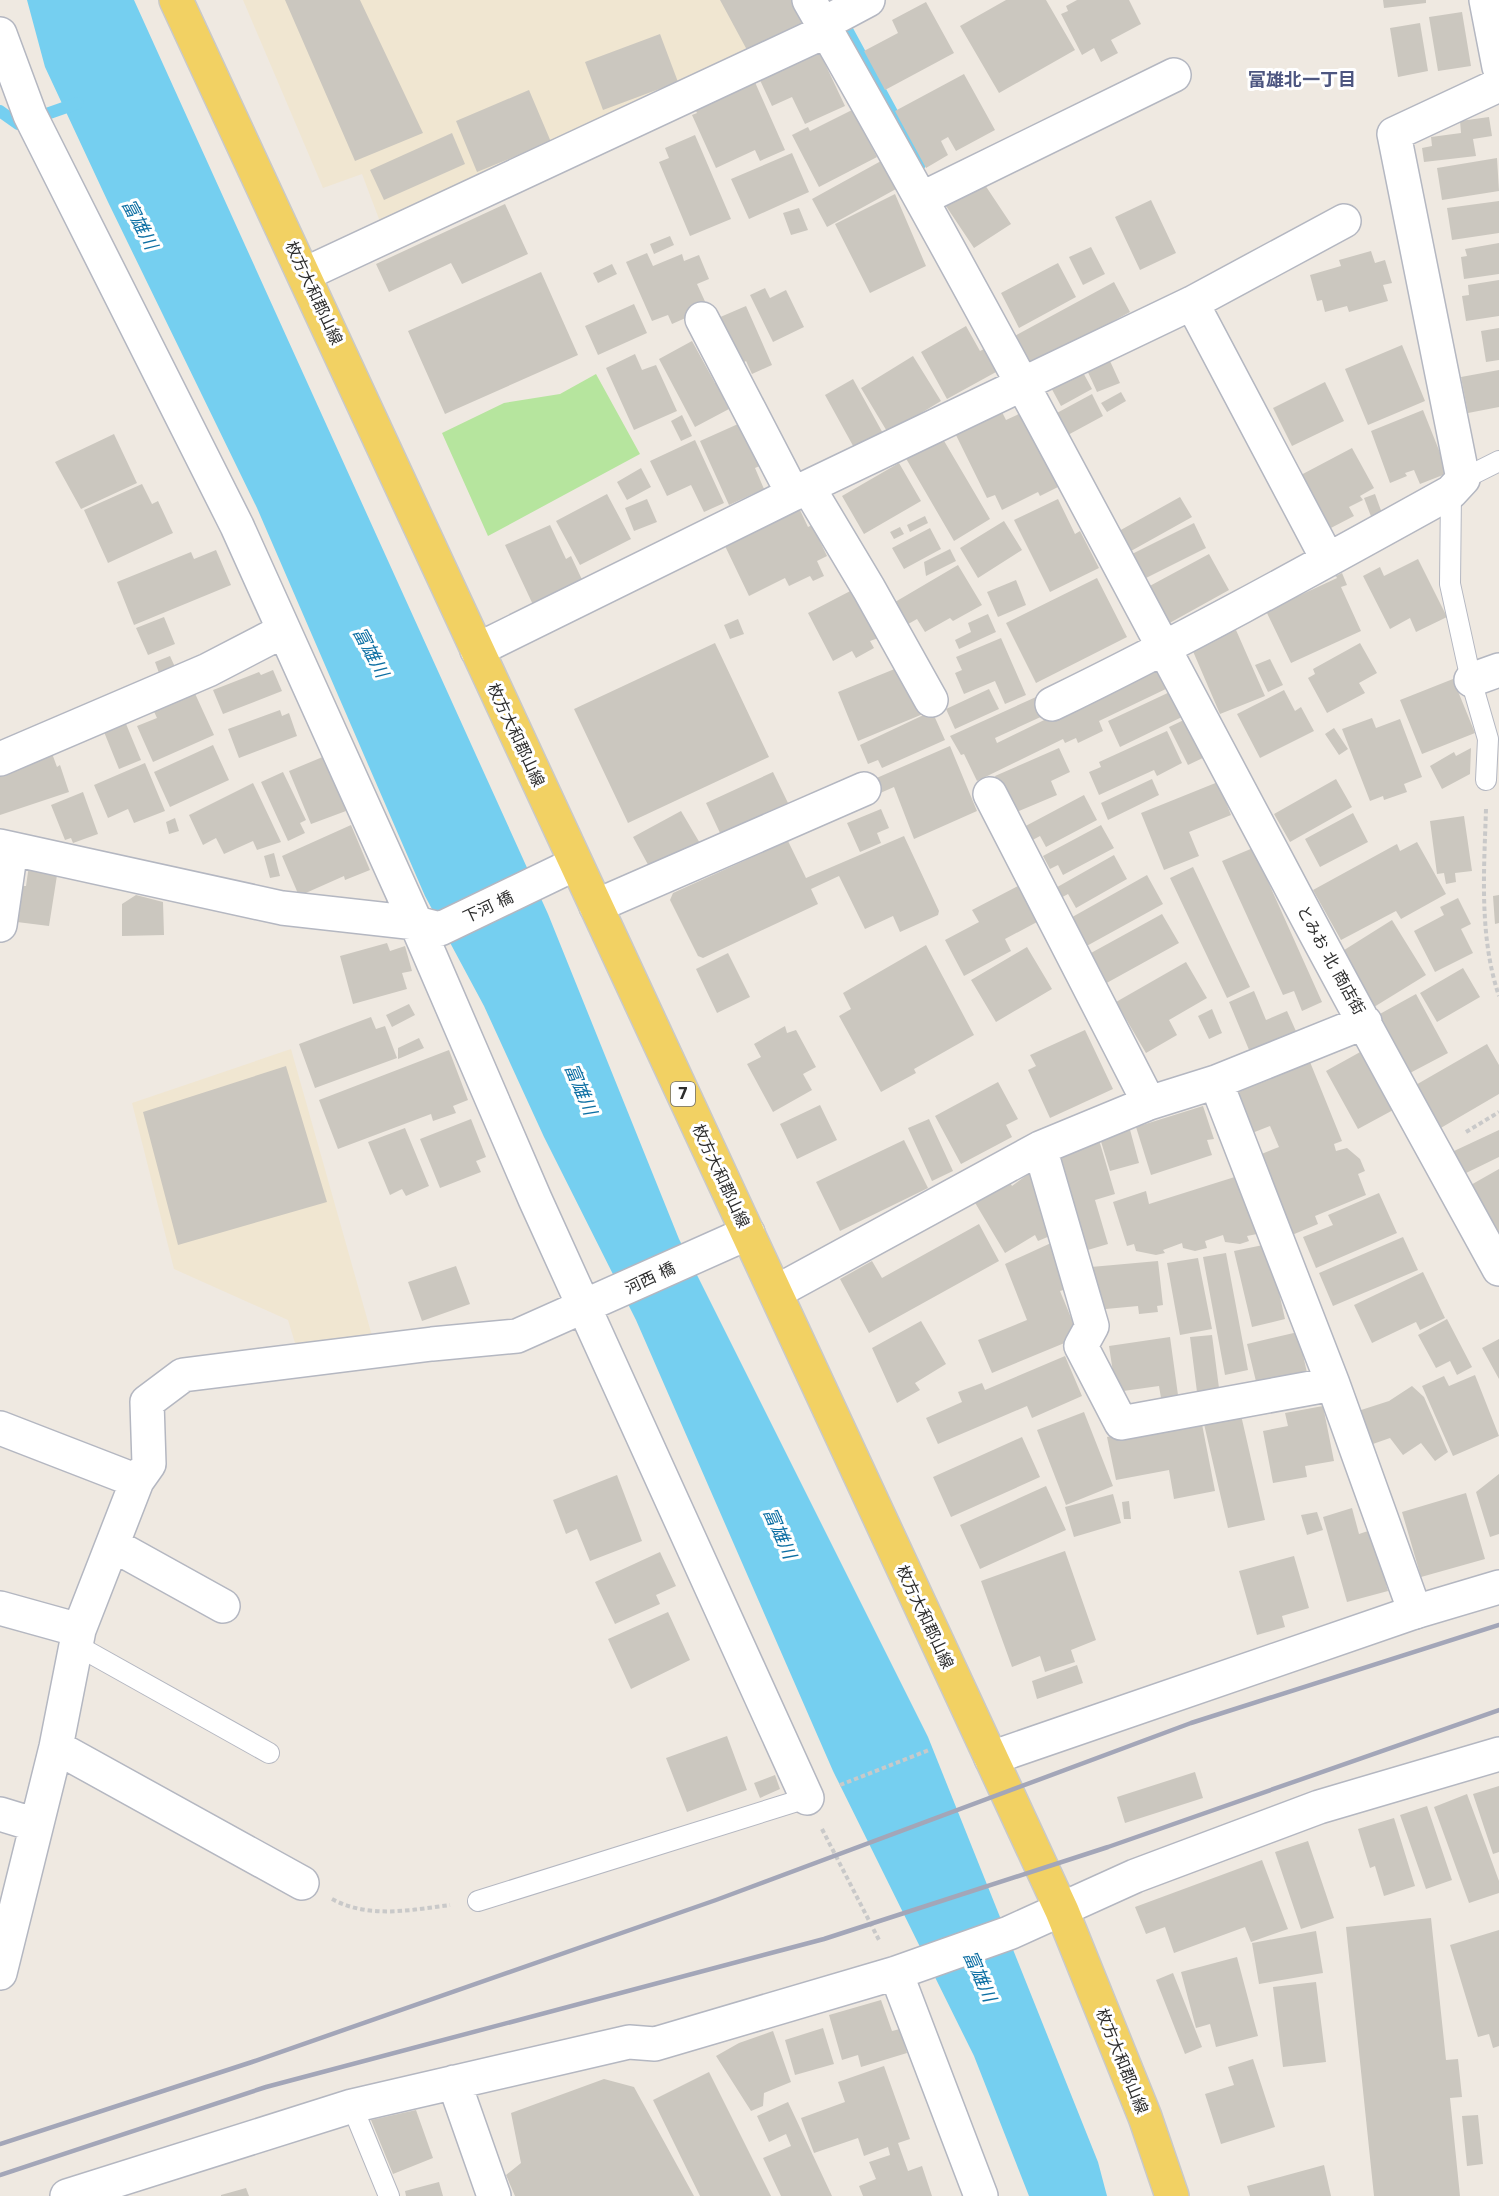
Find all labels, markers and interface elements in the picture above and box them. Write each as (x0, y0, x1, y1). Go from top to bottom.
district label: 富雄北一丁目 (1248, 69, 1356, 90)
water label: 富雄川 (118, 195, 163, 255)
street label: 枚方大和郡山線 (282, 238, 346, 348)
water label: 富雄川 (349, 623, 394, 683)
street label: 枚方大和郡山線 (484, 680, 548, 790)
street label: 下河 橋 (460, 887, 516, 927)
street label: とみお 北 商店街 (1293, 902, 1369, 1018)
water label: 富雄川 (561, 1060, 602, 1120)
road number: 7 (671, 1082, 695, 1106)
street label: 枚方大和郡山線 (689, 1121, 753, 1231)
street label: 河西 橋 (622, 1258, 678, 1298)
water label: 富雄川 (759, 1504, 801, 1564)
street label: 枚方大和郡山線 (893, 1562, 957, 1672)
water label: 富雄川 (959, 1947, 1001, 2007)
street label: 枚方大和郡山線 (1092, 2006, 1152, 2116)

